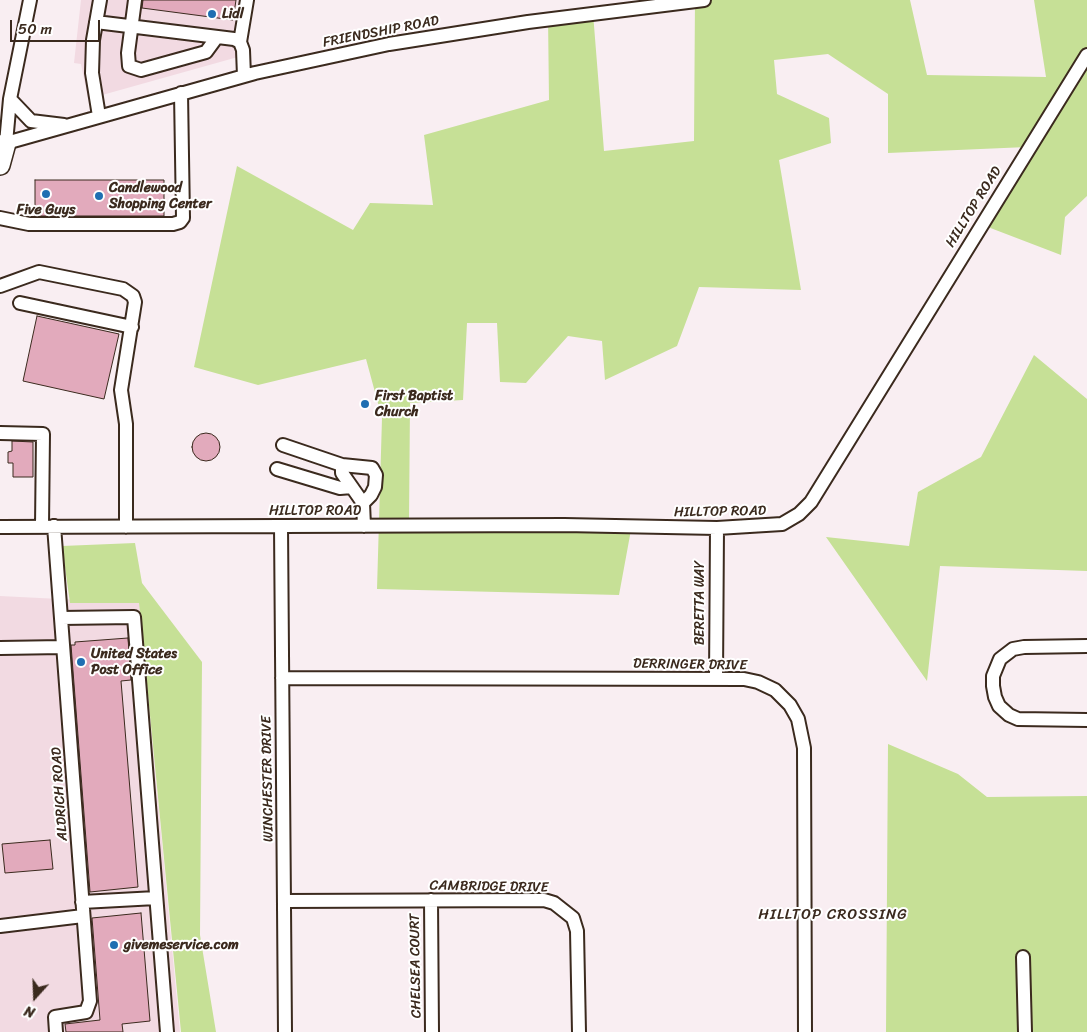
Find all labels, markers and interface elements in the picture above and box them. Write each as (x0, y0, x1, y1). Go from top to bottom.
place label: Lidl (222, 6, 244, 22)
marker: Lidl (206, 8, 218, 20)
scale bar (12, 10, 102, 42)
street label: FRIENDSHIP ROAD (322, 13, 440, 51)
text: 50 m (18, 16, 52, 42)
street label: HILLTOP ROAD (942, 163, 1006, 251)
place label: Candlewood Shopping Center (109, 180, 212, 212)
marker: Five Guys (40, 188, 52, 200)
marker: Candlewood Shopping Center (93, 190, 105, 202)
place label: Five Guys (17, 202, 75, 218)
place label: First Baptist Church (375, 388, 453, 421)
marker: First Baptist Church (359, 398, 371, 410)
street label: HILLTOP ROAD (269, 503, 361, 519)
street label: HILLTOP ROAD (674, 503, 766, 521)
street label: BERETTA WAY (692, 561, 708, 645)
place label: United States Post Office (91, 646, 177, 679)
marker: United States Post Office (75, 656, 87, 668)
street label: DERRINGER DRIVE (633, 656, 747, 674)
street label: WINCHESTER DRIVE (258, 716, 278, 842)
street label: ALDRICH ROAD (48, 747, 72, 841)
street label: CAMBRIDGE DRIVE (430, 878, 548, 896)
district label: HILLTOP CROSSING (757, 906, 909, 924)
street label: CHELSEA COURT (407, 914, 425, 1018)
place label: givemeservice.com (124, 937, 239, 953)
marker: givemeservice.com (108, 939, 120, 951)
north arrow (10, 972, 60, 1022)
text: N (21, 998, 39, 1025)

